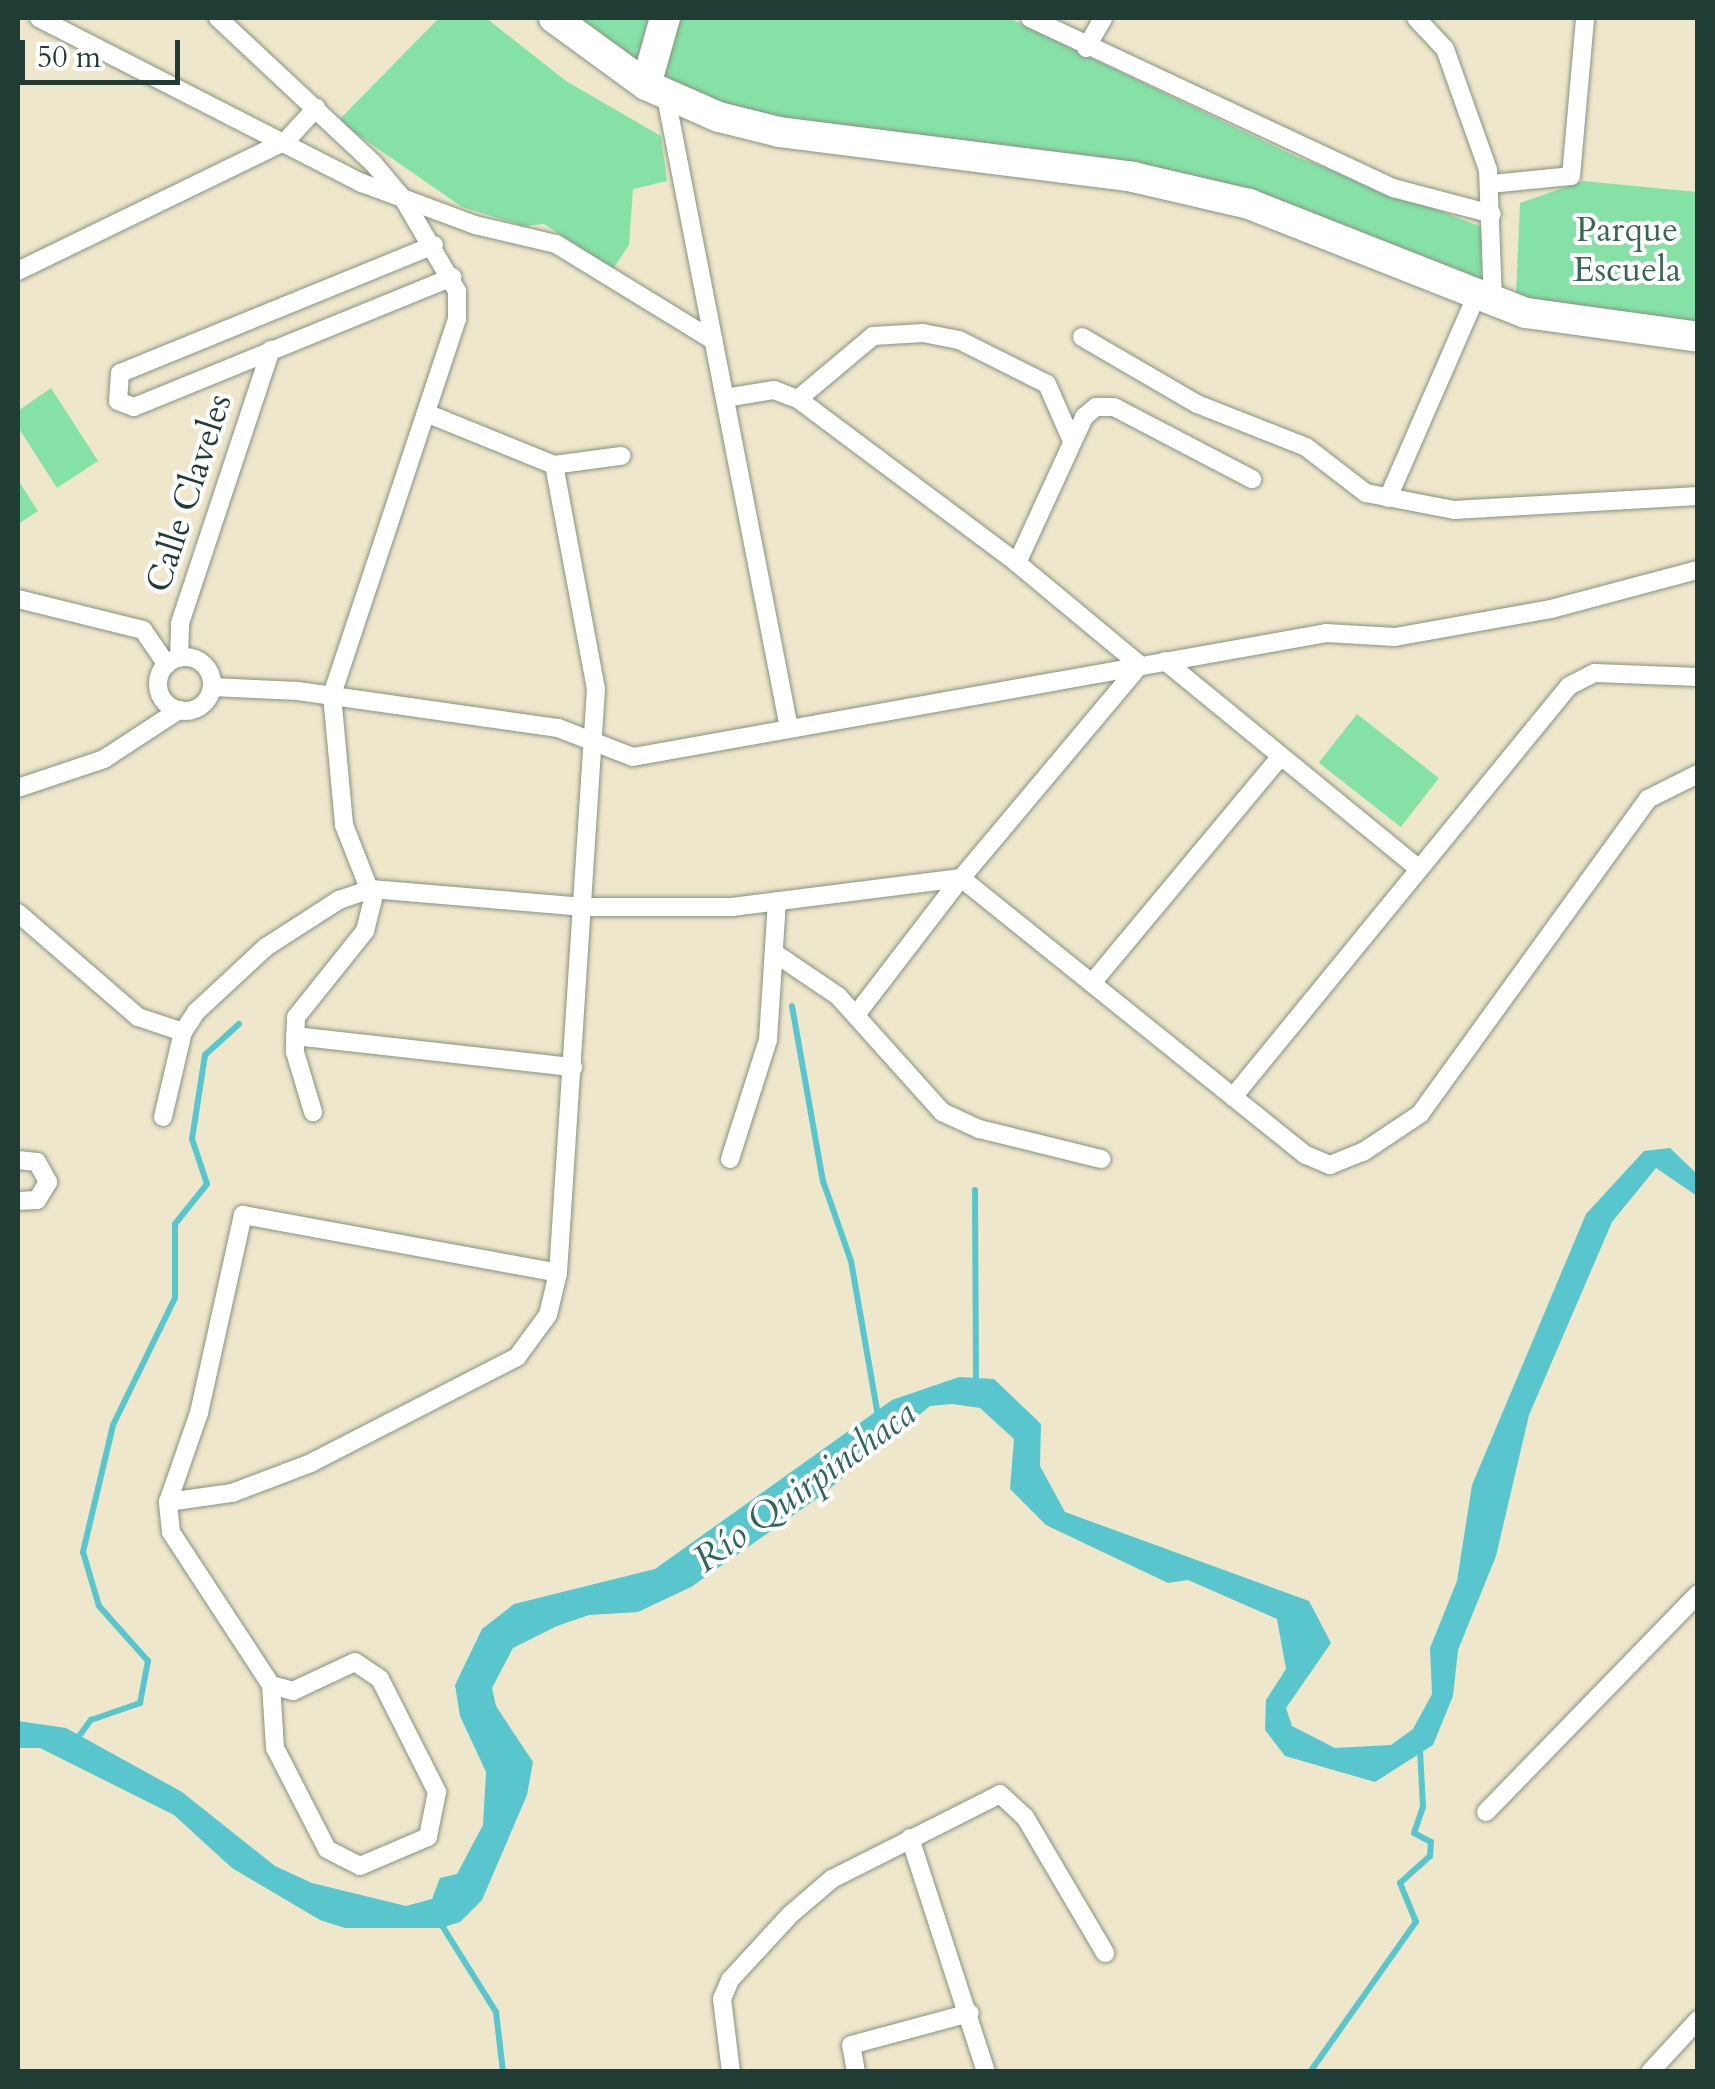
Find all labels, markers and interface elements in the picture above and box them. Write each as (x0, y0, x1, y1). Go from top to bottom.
scale bar (25, 20, 185, 82)
text: 50 m (37, 37, 101, 78)
park label: Parque Escuela (1573, 209, 1681, 291)
street label: Calle Claveles (137, 389, 241, 597)
water label: Río Quirpinchaca (685, 1391, 925, 1583)

